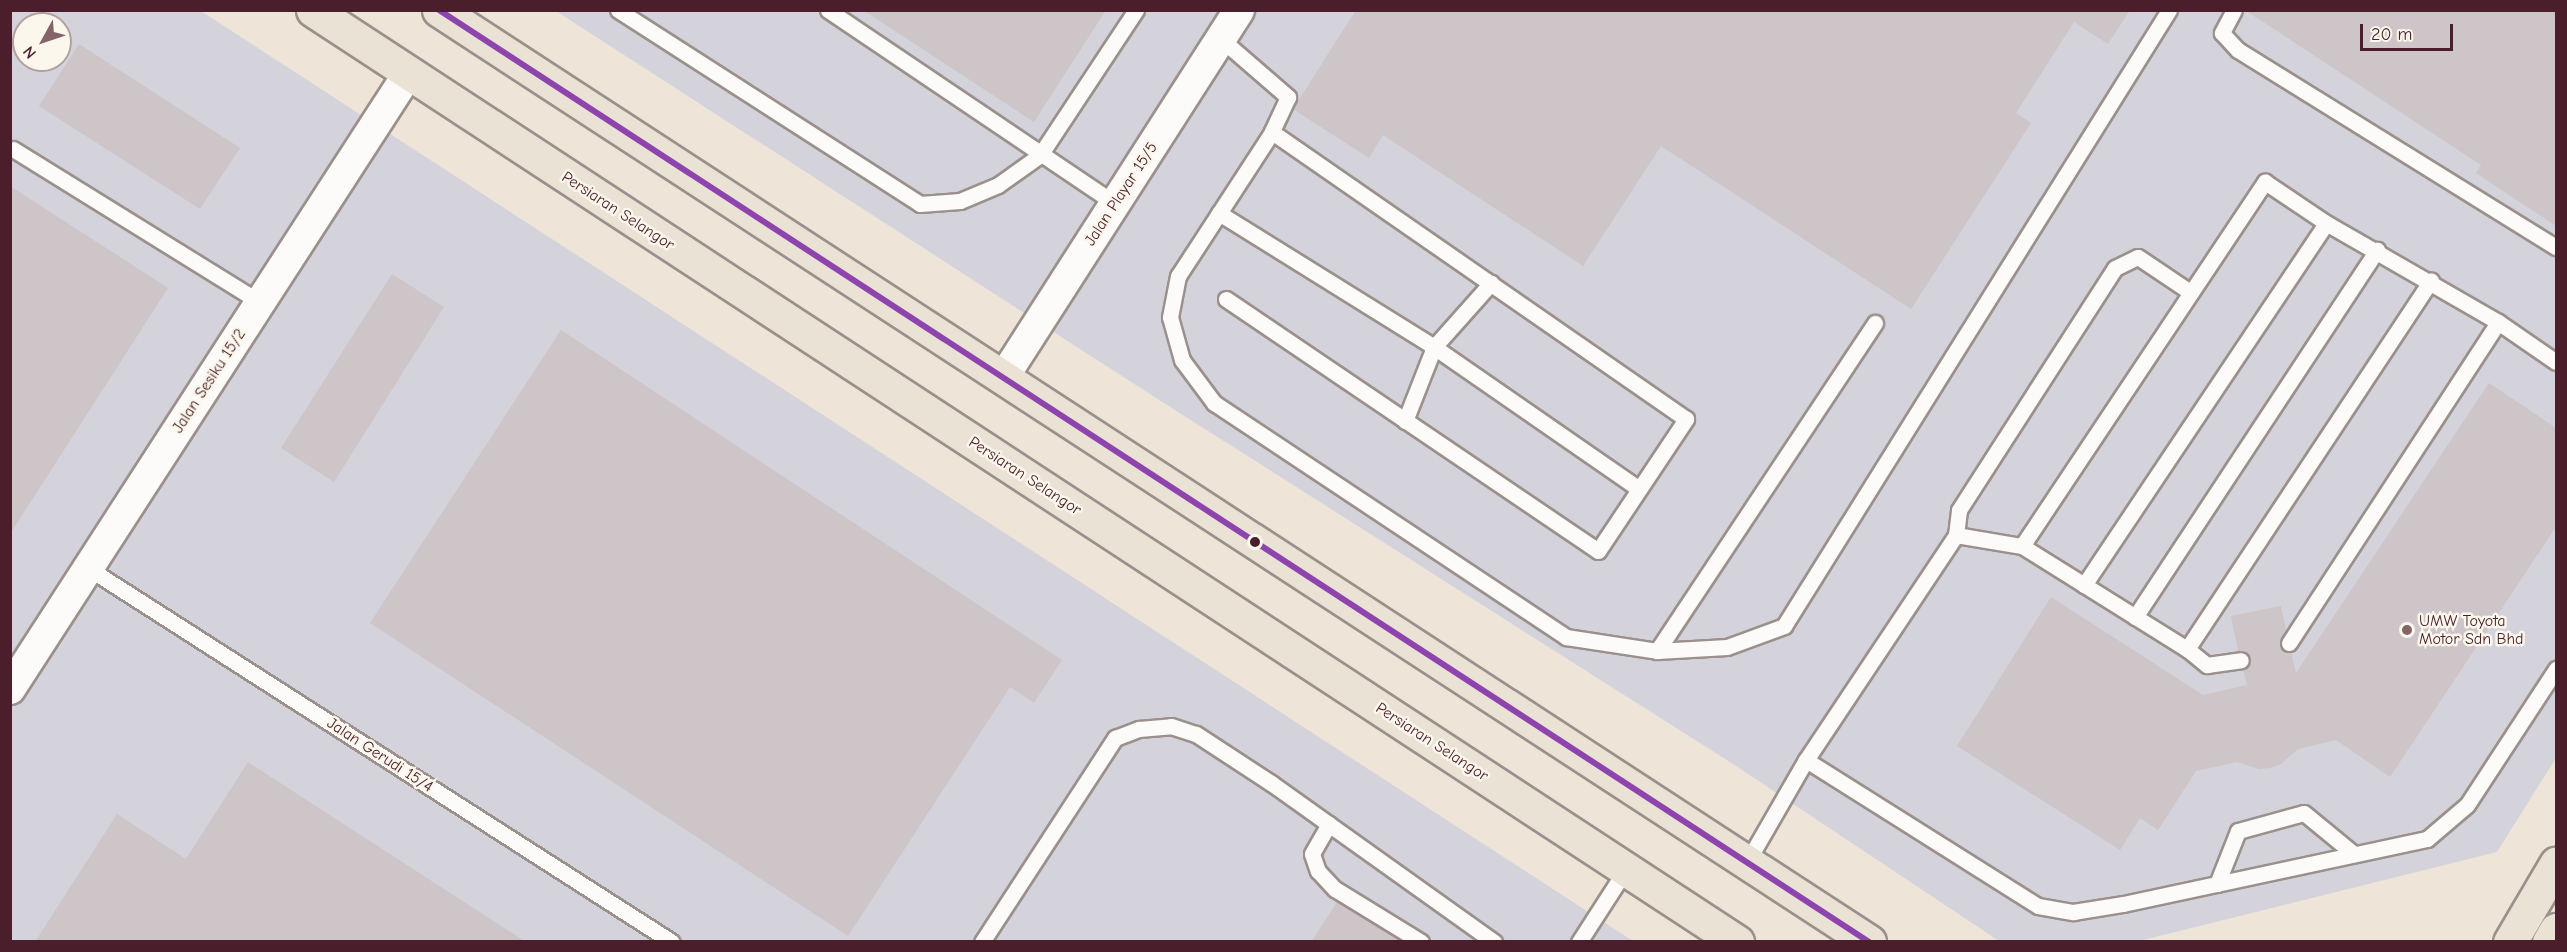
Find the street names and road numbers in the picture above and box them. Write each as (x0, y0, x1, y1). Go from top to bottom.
street label: Jalan Playar 15/5 (1080, 139, 1162, 249)
street label: Persiaran Selangor (558, 167, 678, 255)
street label: Jalan Sesiku 15/2 (168, 325, 250, 437)
street label: Persiaran Selangor (965, 432, 1085, 520)
street label: Persiaran Selangor (1372, 698, 1492, 786)
street label: Jalan Gerudi 15/4 (323, 714, 437, 796)

